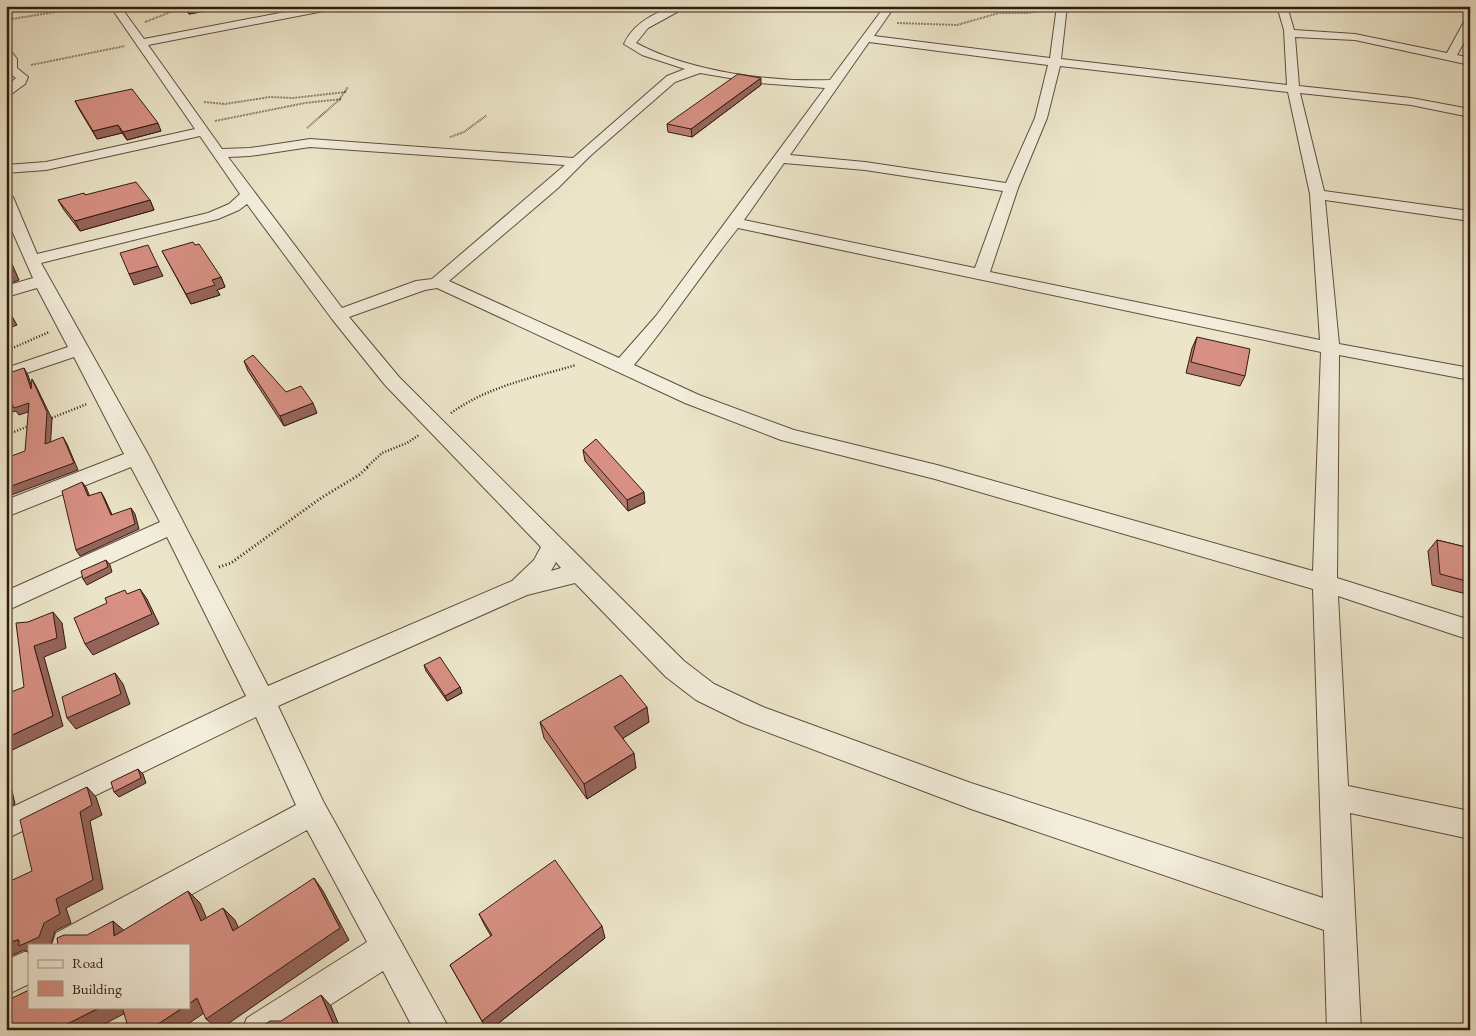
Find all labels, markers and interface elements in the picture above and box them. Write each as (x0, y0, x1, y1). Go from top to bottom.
legend (28, 944, 190, 1008)
text: Road (72, 953, 104, 972)
text: Building (72, 979, 122, 998)

